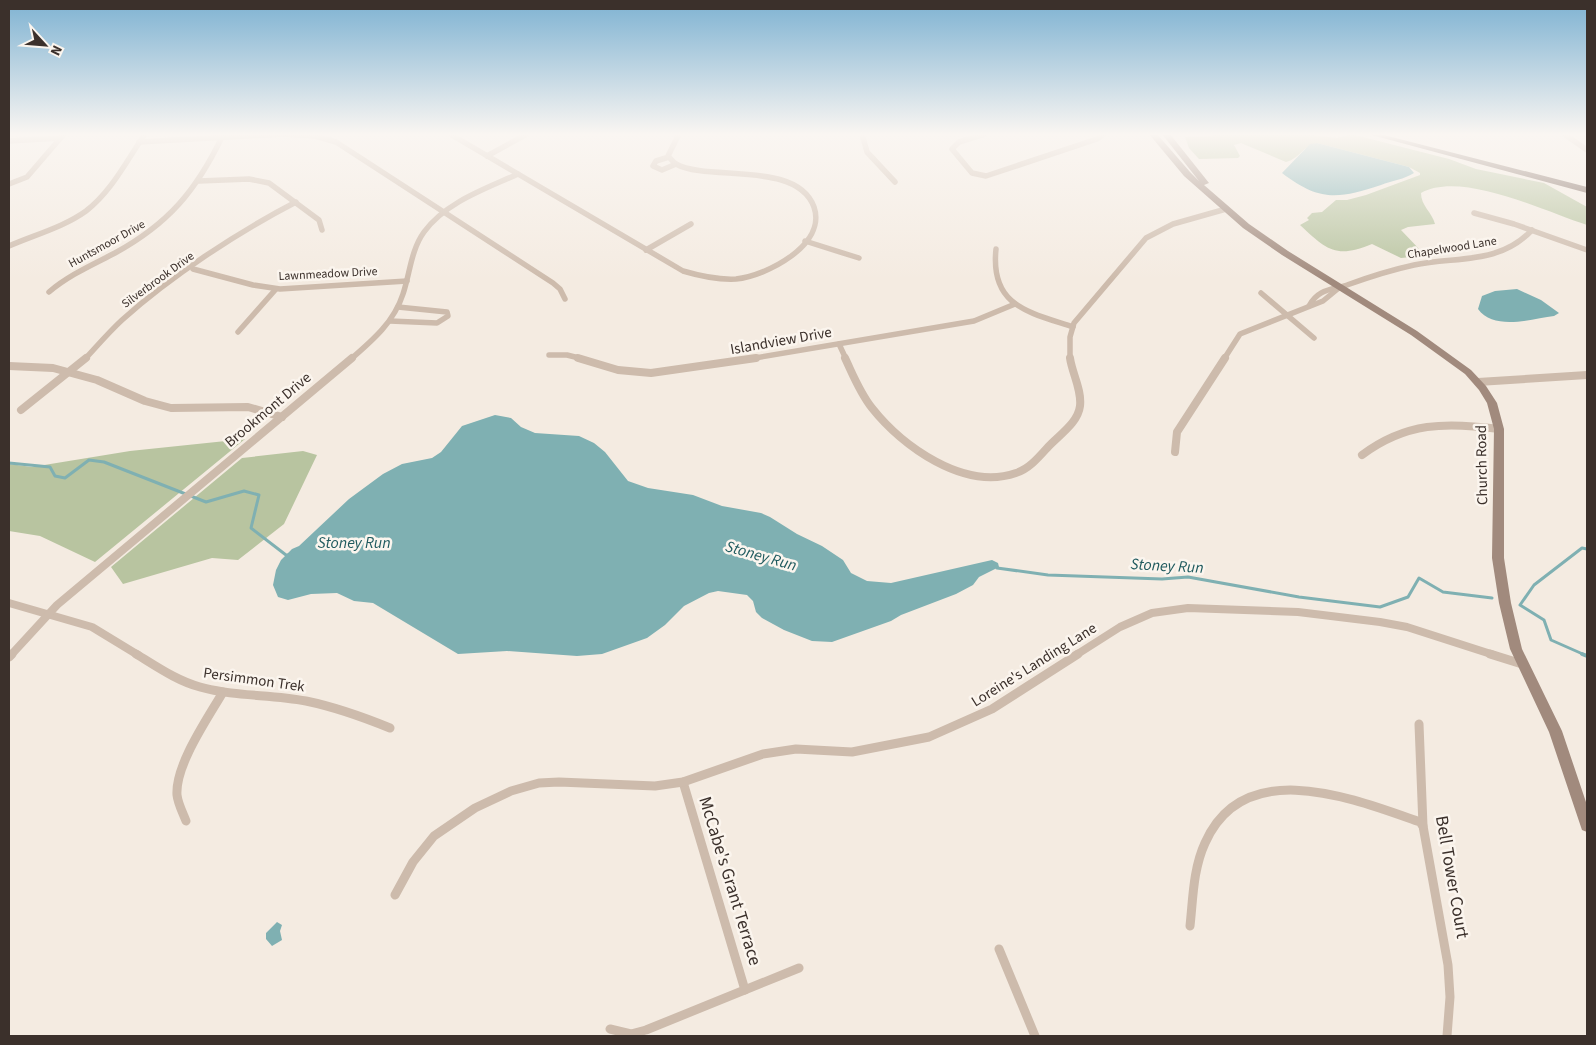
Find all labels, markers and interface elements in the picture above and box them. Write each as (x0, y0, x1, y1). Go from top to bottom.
north arrow (20, 20, 70, 70)
text: N (45, 42, 67, 59)
street label: Huntsmoor Drive (66, 216, 149, 272)
street label: Chapelwood Lane (1406, 233, 1498, 263)
street label: Silverbrook Drive (118, 248, 198, 312)
street label: Lawnmeadow Drive (278, 263, 378, 285)
street label: Islandview Drive (729, 322, 833, 360)
street label: Brookmont Drive (220, 368, 316, 452)
street label: Church Road (1471, 425, 1493, 505)
water label: Stoney Run (317, 532, 391, 554)
water label: Stoney Run (723, 535, 799, 577)
water label: Stoney Run (1130, 553, 1204, 579)
street label: Loreine's Landing Lane (967, 618, 1101, 712)
street label: Persimmon Trek (202, 662, 307, 698)
street label: McCabe's Grant Terrace (692, 793, 768, 969)
street label: Bell Tower Court (1429, 814, 1475, 940)

